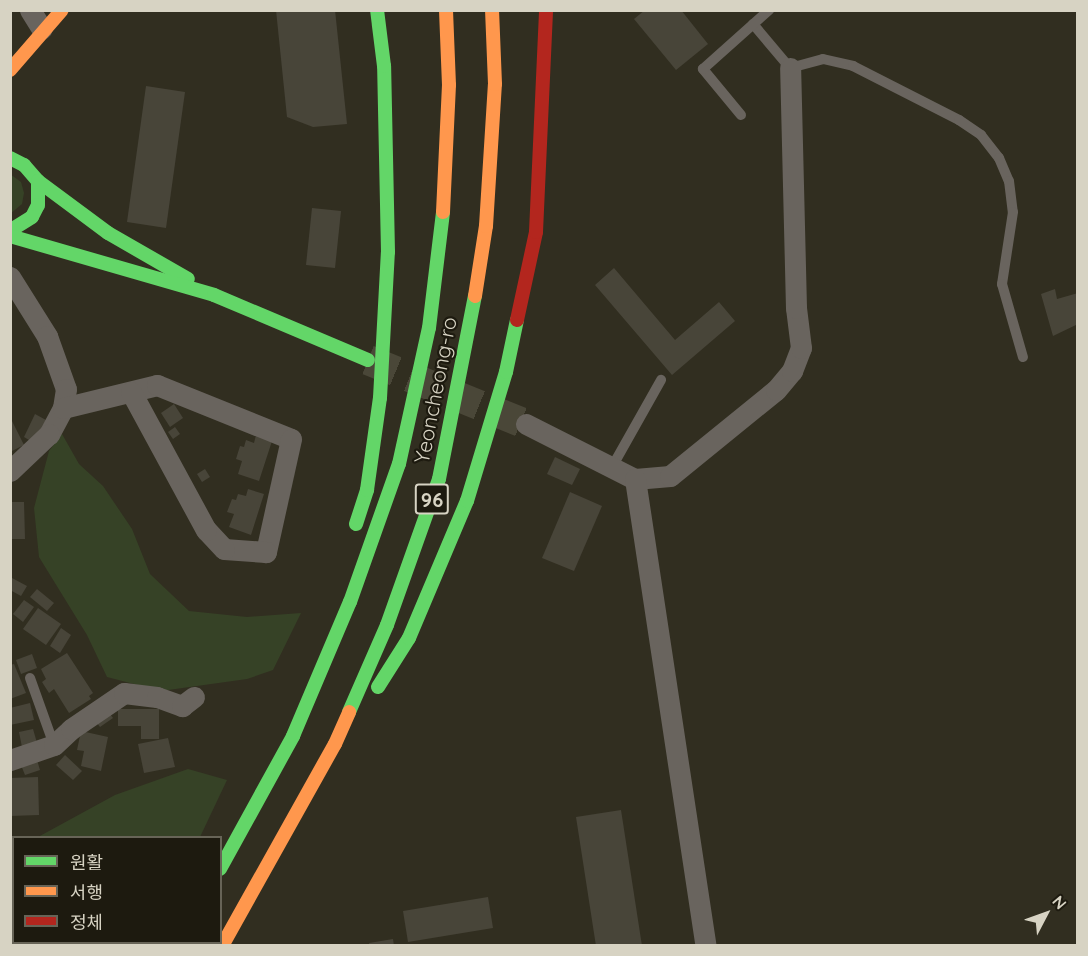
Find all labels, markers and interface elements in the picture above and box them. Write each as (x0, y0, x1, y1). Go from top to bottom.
street label: Yeoncheong-ro (408, 315, 462, 465)
road number: 96 (414, 482, 450, 516)
legend (12, 836, 222, 944)
text: 원활 (70, 851, 103, 874)
text: 서행 (70, 881, 103, 904)
north arrow (1016, 884, 1076, 944)
text: N (1048, 891, 1071, 913)
text: 정체 (70, 911, 103, 934)

